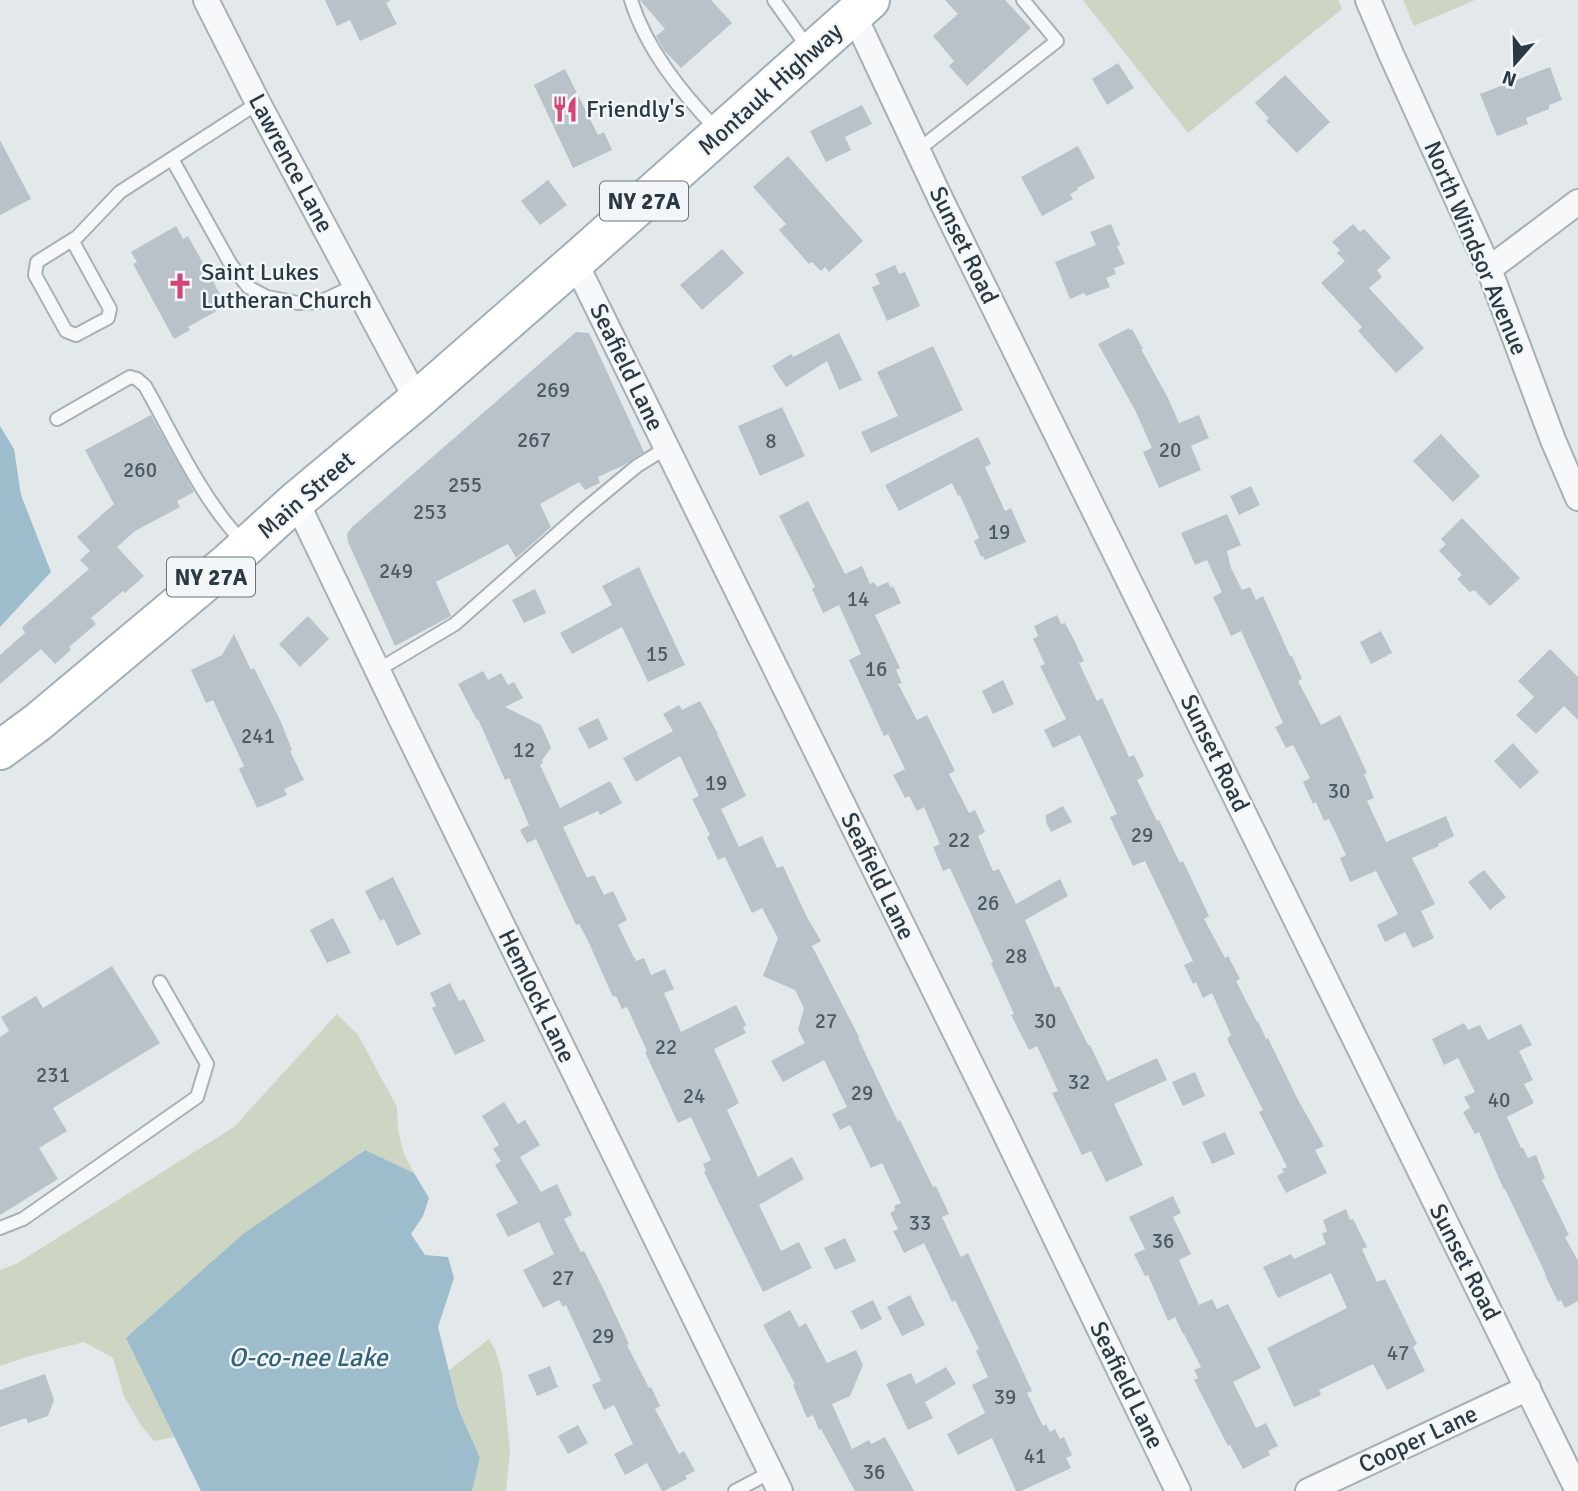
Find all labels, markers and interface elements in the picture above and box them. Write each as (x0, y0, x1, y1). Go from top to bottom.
street label: Montauk Highway (692, 16, 848, 162)
north arrow (1480, 28, 1550, 98)
text: N (1499, 64, 1520, 92)
street label: Lawrence Lane (242, 88, 340, 238)
restaurant icon: Friendly's (550, 94, 580, 124)
place label: Friendly's (586, 94, 685, 124)
street label: North Windsor Avenue (1417, 136, 1535, 360)
street label: Sunset Road (923, 181, 1005, 309)
road number: NY 27A (600, 182, 688, 220)
place label: Saint Lukes Lutheran Church (201, 257, 372, 315)
church icon: Saint Lukes Lutheran Church (165, 271, 195, 301)
street label: Seafield Lane (583, 298, 671, 436)
house number: 269 (536, 377, 570, 403)
house number: 267 (517, 427, 551, 453)
house number: 8 (765, 428, 777, 454)
house number: 20 (1159, 437, 1181, 463)
street label: Main Street (251, 445, 361, 545)
house number: 260 (123, 457, 157, 483)
house number: 255 (448, 472, 482, 498)
house number: 253 (413, 499, 447, 525)
house number: 19 (988, 519, 1010, 545)
road number: NY 27A (167, 558, 255, 596)
house number: 249 (379, 558, 413, 584)
house number: 14 (847, 586, 869, 612)
house number: 15 (646, 641, 668, 667)
house number: 16 (865, 656, 887, 682)
street label: Sunset Road (1174, 689, 1256, 817)
house number: 241 (241, 723, 275, 749)
house number: 12 (513, 737, 535, 763)
house number: 19 (705, 770, 727, 796)
house number: 30 (1328, 778, 1350, 804)
street label: Seafield Lane (834, 807, 922, 945)
house number: 29 (1131, 822, 1153, 848)
house number: 22 (948, 827, 970, 853)
house number: 26 (977, 890, 999, 916)
street label: Hemlock Lane (492, 924, 582, 1068)
house number: 28 (1005, 943, 1027, 969)
house number: 27 (815, 1008, 837, 1034)
house number: 30 (1034, 1008, 1056, 1034)
house number: 22 (655, 1034, 677, 1060)
house number: 231 (36, 1062, 70, 1088)
house number: 32 (1068, 1069, 1090, 1095)
house number: 29 (851, 1080, 873, 1106)
house number: 24 (683, 1083, 705, 1109)
house number: 40 (1488, 1087, 1510, 1113)
street label: Sunset Road (1423, 1199, 1507, 1325)
house number: 33 (909, 1210, 931, 1236)
house number: 36 (1152, 1228, 1174, 1254)
house number: 27 (552, 1265, 574, 1291)
street label: Seafield Lane (1083, 1316, 1171, 1454)
house number: 29 (592, 1323, 614, 1349)
house number: 47 (1387, 1340, 1409, 1366)
water label: O-co-nee Lake (229, 1342, 389, 1374)
house number: 39 (994, 1384, 1016, 1410)
street label: Cooper Lane (1354, 1398, 1482, 1480)
house number: 41 (1024, 1443, 1046, 1469)
house number: 36 (863, 1459, 885, 1485)

